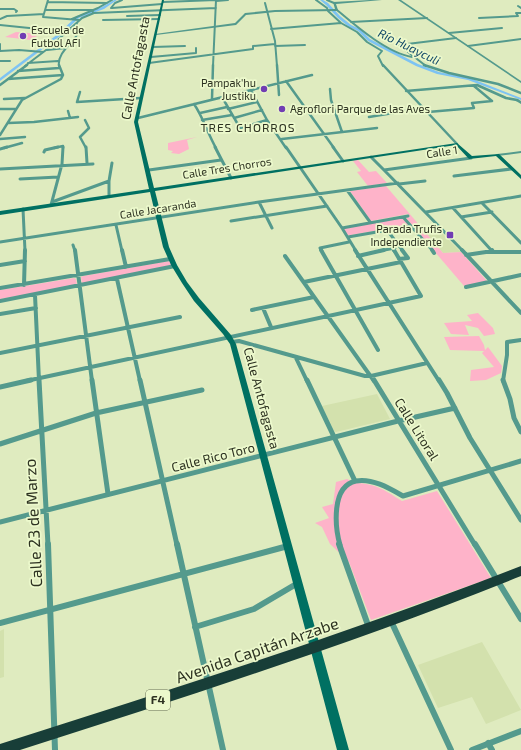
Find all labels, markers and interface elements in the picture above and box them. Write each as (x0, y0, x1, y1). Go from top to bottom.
street label: Calle Antofagasta (117, 15, 153, 121)
place label: Escuela de Futbol AFI (31, 23, 84, 49)
water label: Río Huayculi (376, 25, 443, 68)
marker: Escuela de Futbol AFI (18, 31, 28, 41)
place label: Pampak'hu Justiku (201, 76, 256, 102)
marker: Pampak'hu Justiku (259, 84, 269, 94)
place label: Agroflori Parque de las Aves (290, 102, 430, 115)
marker: Agroflori Parque de las Aves (277, 104, 287, 114)
district label: TRES CHORROS (201, 120, 295, 134)
street label: Calle 1 (425, 143, 458, 160)
street label: Calle Tres Chorros (181, 154, 273, 181)
street label: Calle Jacaranda (119, 196, 197, 221)
place label: Parada Trufis Independiente (370, 222, 442, 248)
marker: Parada Trufis Independiente (445, 230, 455, 240)
street label: Calle Antofagasta (241, 345, 283, 451)
street label: Calle Litoral (392, 395, 443, 463)
street label: Calle Rico Toro (170, 439, 256, 475)
street label: Calle 23 de Marzo (20, 458, 45, 588)
street label: Avenida Capitán Arzabe (173, 613, 341, 686)
road number: F4 (146, 690, 170, 710)

